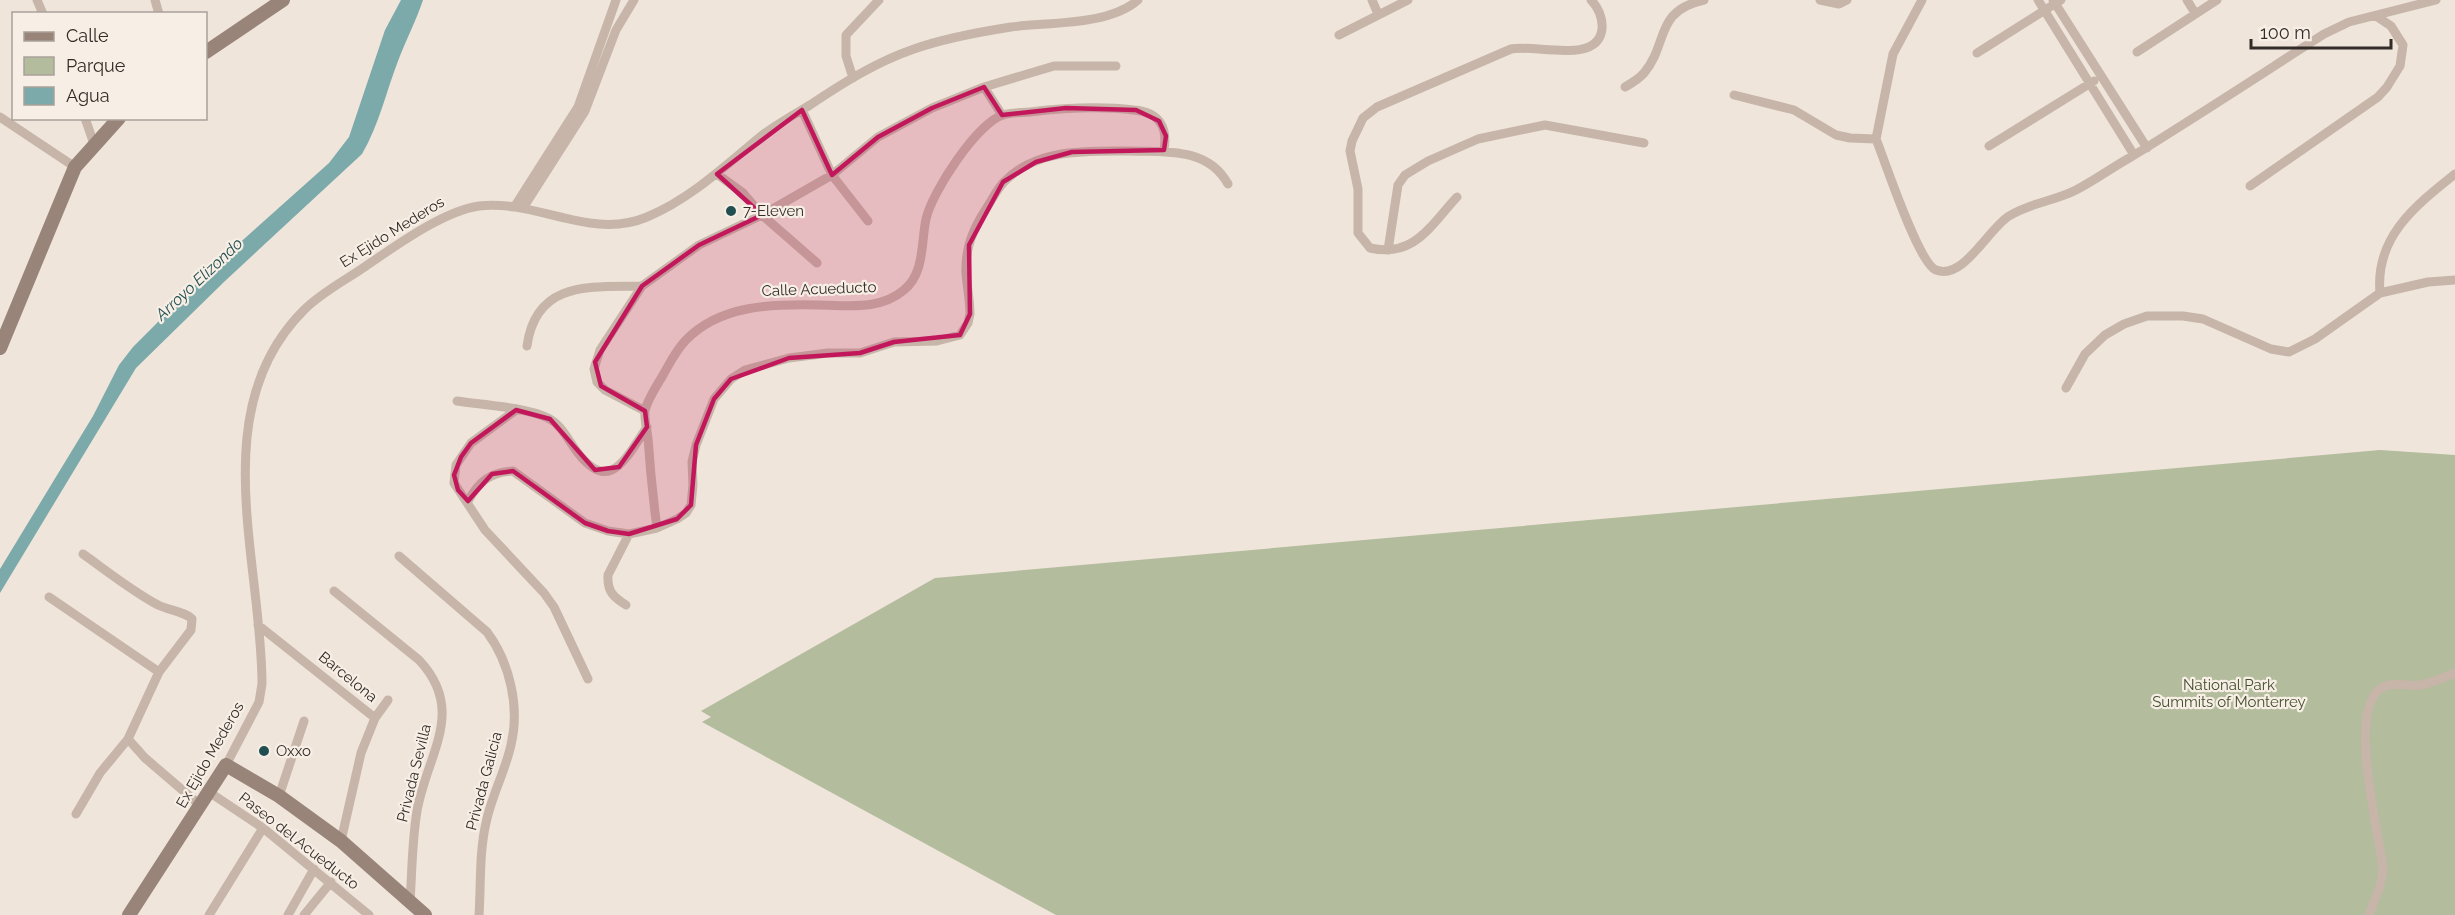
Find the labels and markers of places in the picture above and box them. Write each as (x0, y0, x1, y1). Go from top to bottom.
place label: 7-Eleven (743, 202, 804, 220)
marker: 7-Eleven (724, 204, 738, 218)
place label: Oxxo (276, 742, 311, 760)
marker: Oxxo (257, 744, 271, 758)

